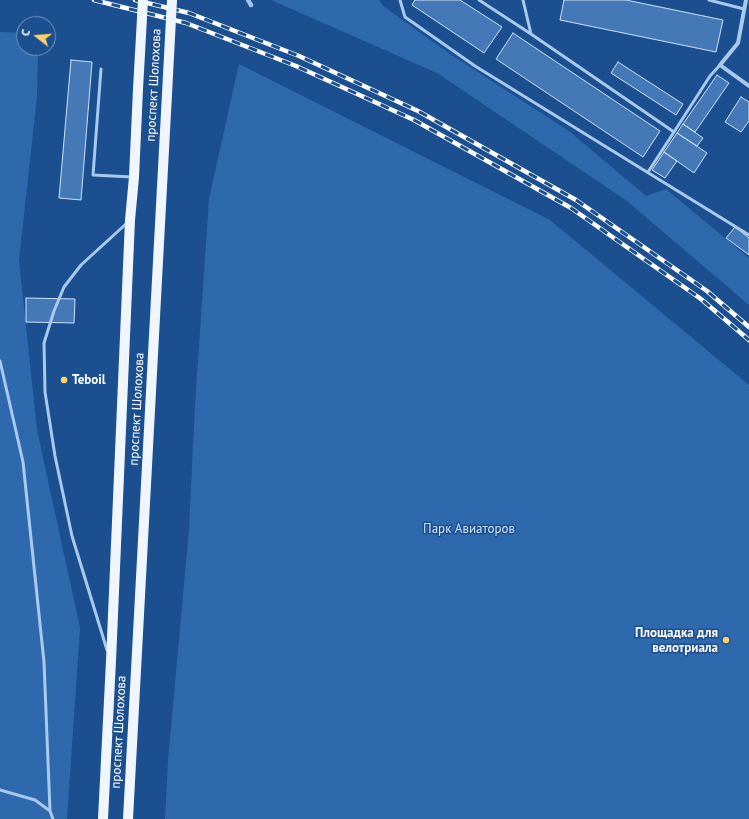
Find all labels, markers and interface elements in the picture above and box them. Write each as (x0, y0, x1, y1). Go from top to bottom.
north arrow (16, 16, 56, 56)
text: С (18, 28, 33, 38)
street label: проспект Шолохова (143, 28, 165, 142)
street label: проспект Шолохова (126, 352, 148, 466)
place label: Teboil (72, 372, 106, 388)
marker: Teboil (59, 375, 69, 385)
park label: Парк Авиаторов (423, 521, 515, 537)
place label: Площадка для велотриала (635, 625, 718, 656)
marker: Площадка для велотриала (721, 635, 731, 645)
street label: проспект Шолохова (108, 675, 130, 789)

